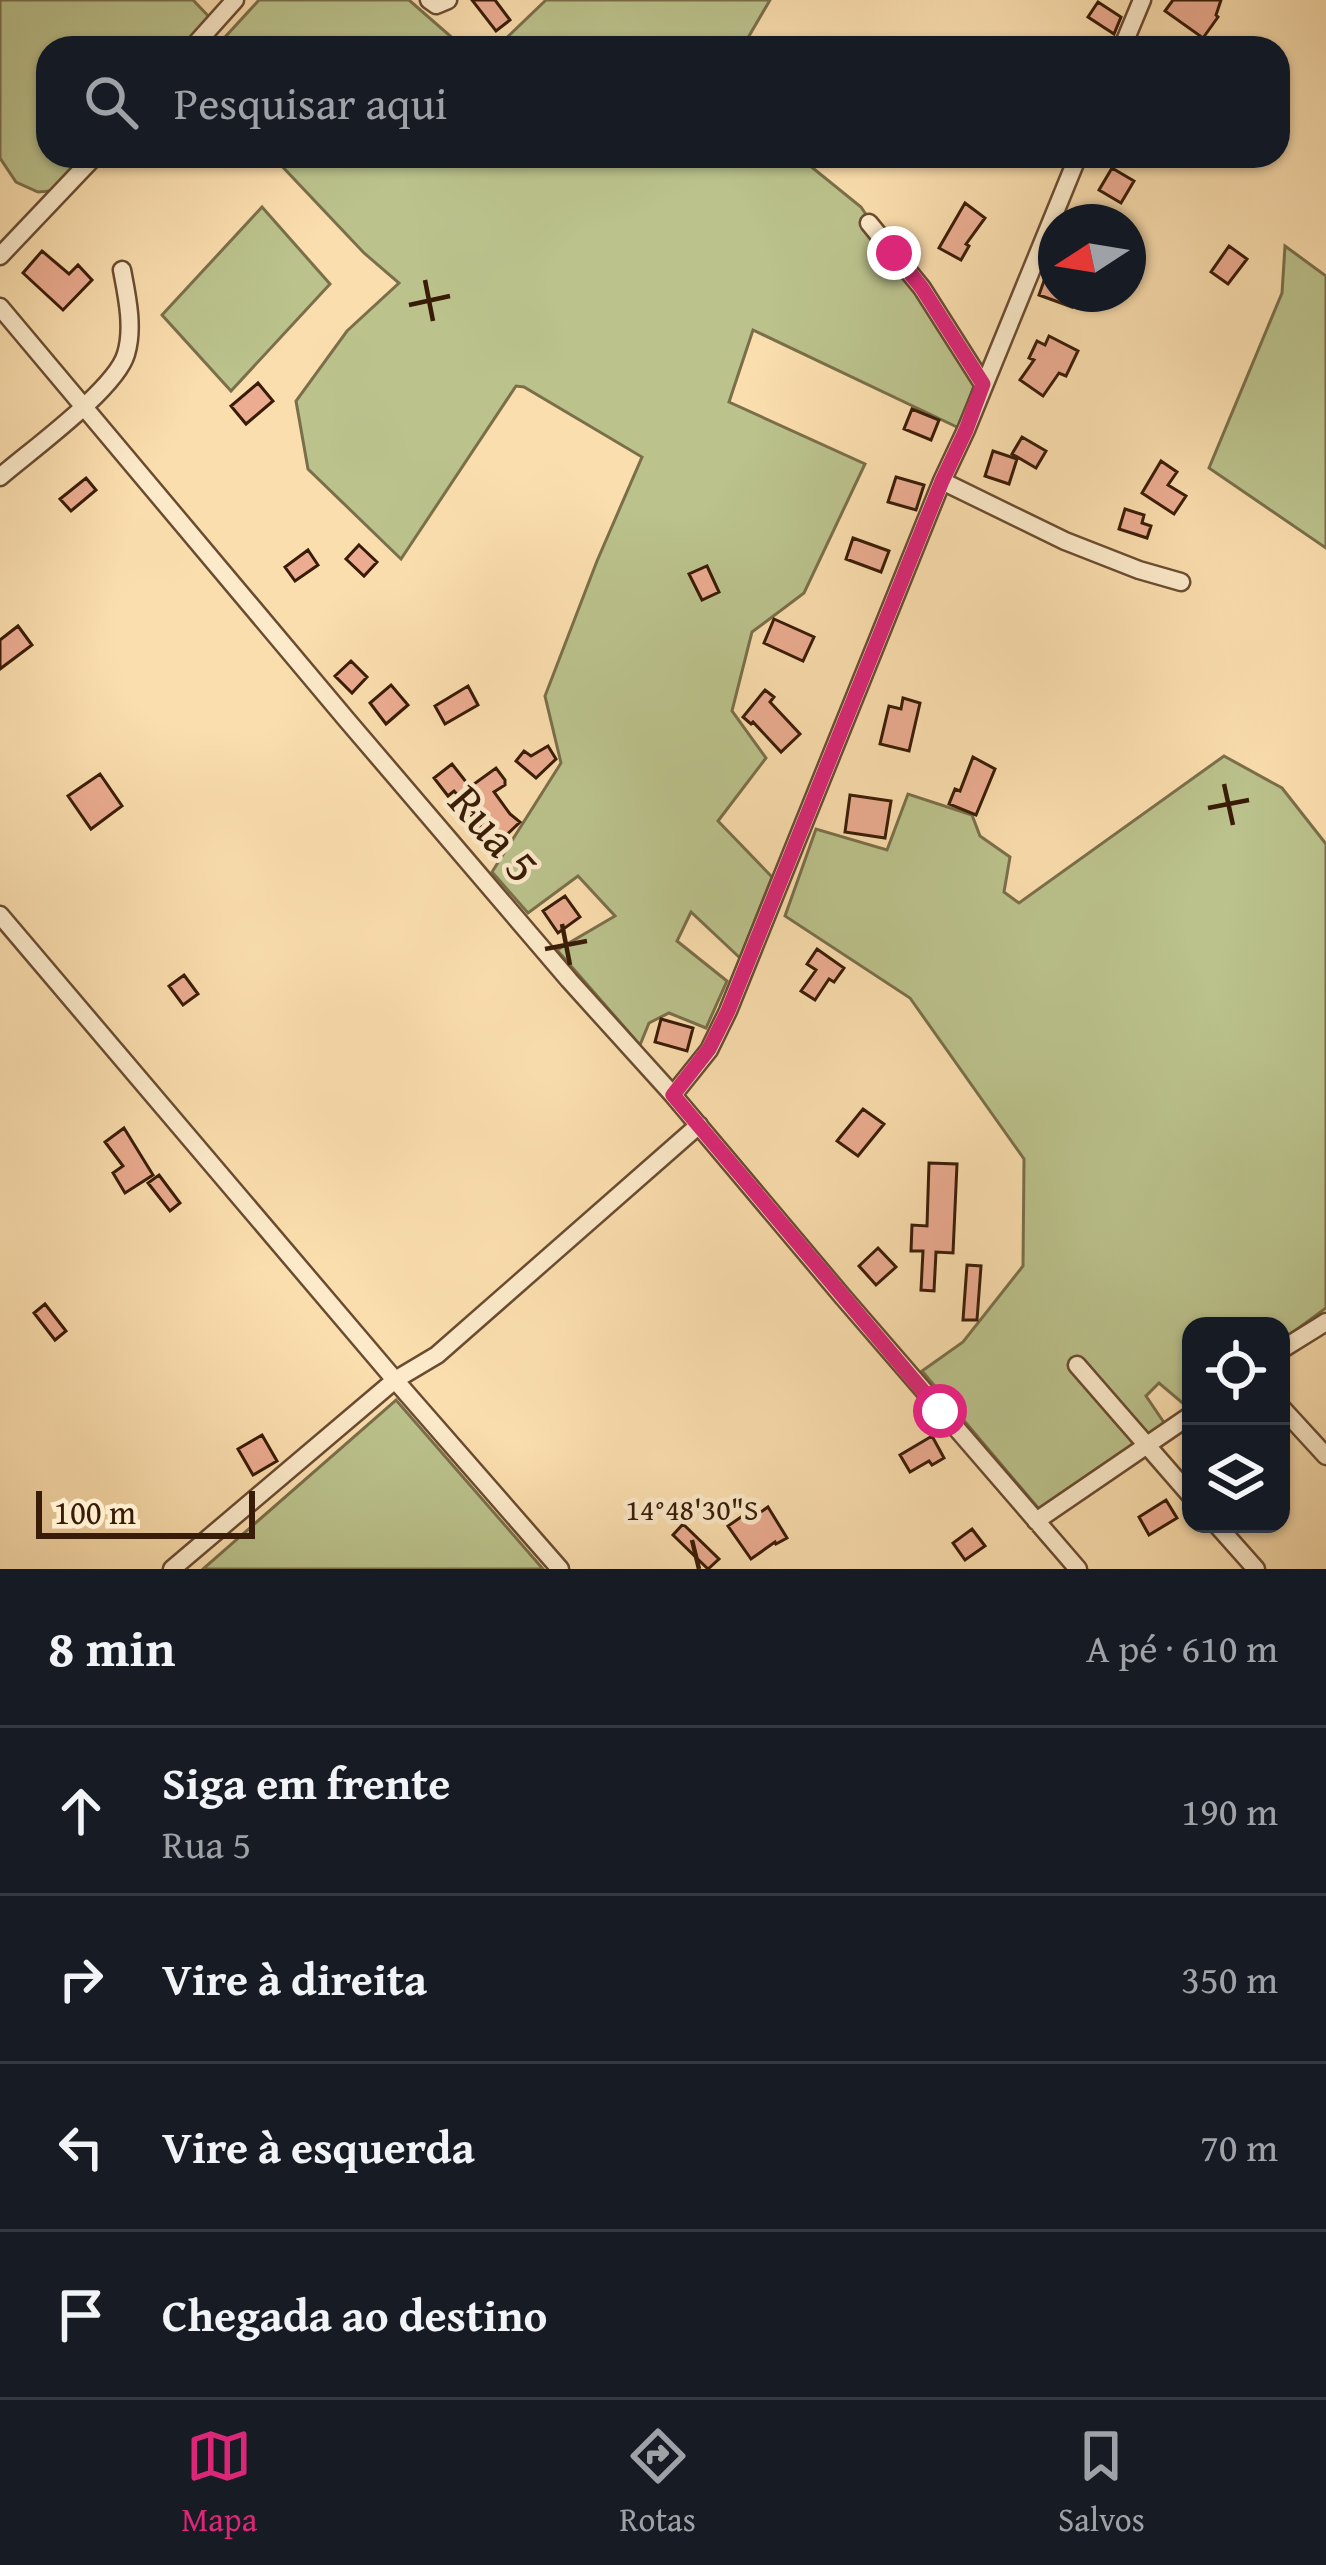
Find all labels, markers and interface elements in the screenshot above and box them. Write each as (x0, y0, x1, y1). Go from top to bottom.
search box (36, 36, 1290, 168)
icon: search (78, 69, 144, 135)
text: Pesquisar aqui (174, 70, 447, 135)
north arrow (1038, 204, 1146, 312)
route end (867, 226, 921, 280)
street label: Rua 5 (433, 768, 558, 897)
map controls (1182, 1317, 1290, 1533)
button: locate (1182, 1317, 1290, 1425)
route start (913, 1384, 967, 1438)
button: layers (1182, 1425, 1290, 1533)
scale bar (36, 1485, 255, 1538)
text: 14°48'30"S (626, 1487, 758, 1531)
text: 100 m (54, 1488, 136, 1536)
text: 8 min (48, 1610, 175, 1685)
text: A pé · 610 m (1086, 1619, 1278, 1676)
text: Siga em frente (162, 1750, 450, 1815)
icon: ahead (48, 1778, 114, 1844)
text: 190 m (1181, 1782, 1278, 1839)
text: Rua 5 (162, 1815, 251, 1872)
icon: right (48, 1946, 114, 2012)
text: Vire à direita (162, 1946, 427, 2011)
text: 350 m (1181, 1950, 1278, 2007)
icon: left (48, 2114, 114, 2180)
text: Vire à esquerda (162, 2114, 475, 2179)
text: 70 m (1200, 2118, 1278, 2175)
icon: arrive (48, 2282, 114, 2348)
text: Chegada ao destino (162, 2282, 547, 2347)
tab: Mapa (181, 2423, 257, 2543)
tab: Rotas (620, 2423, 696, 2543)
tab: Salvos (1058, 2423, 1145, 2543)

